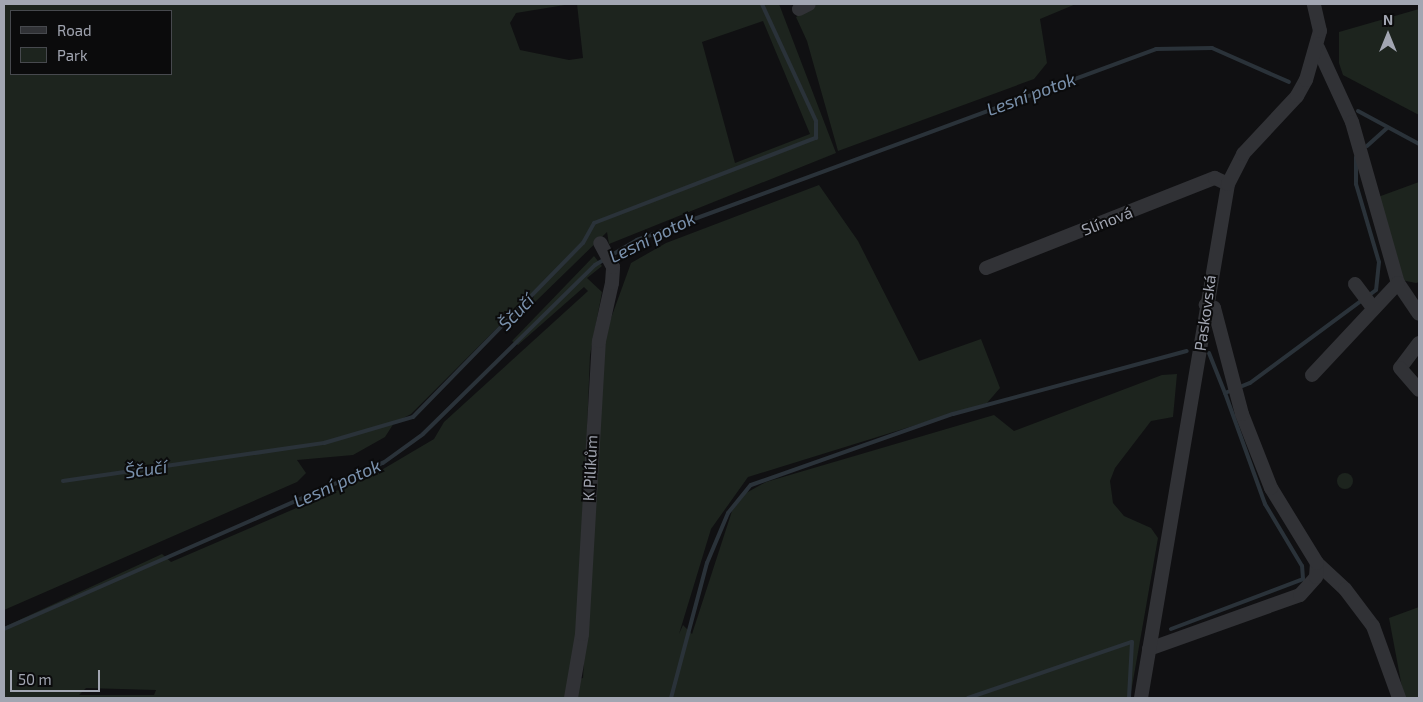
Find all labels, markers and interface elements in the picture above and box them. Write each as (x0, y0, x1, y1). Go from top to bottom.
legend (10, 10, 172, 75)
north arrow (1363, 10, 1413, 60)
text: N (1383, 11, 1393, 28)
text: Road (57, 21, 92, 39)
text: Park (57, 46, 88, 64)
water label: Lesní potok (983, 68, 1079, 120)
street label: Slínová (1079, 203, 1135, 239)
water label: Lesní potok (605, 207, 699, 267)
street label: Paskovská (1190, 274, 1220, 352)
water label: Ščučí (494, 289, 538, 335)
street label: K Pilíkům (579, 434, 601, 502)
water label: Lesní potok (290, 454, 384, 512)
water label: Ščučí (124, 455, 168, 483)
scale bar (12, 660, 102, 692)
text: 50 m (18, 670, 52, 688)

